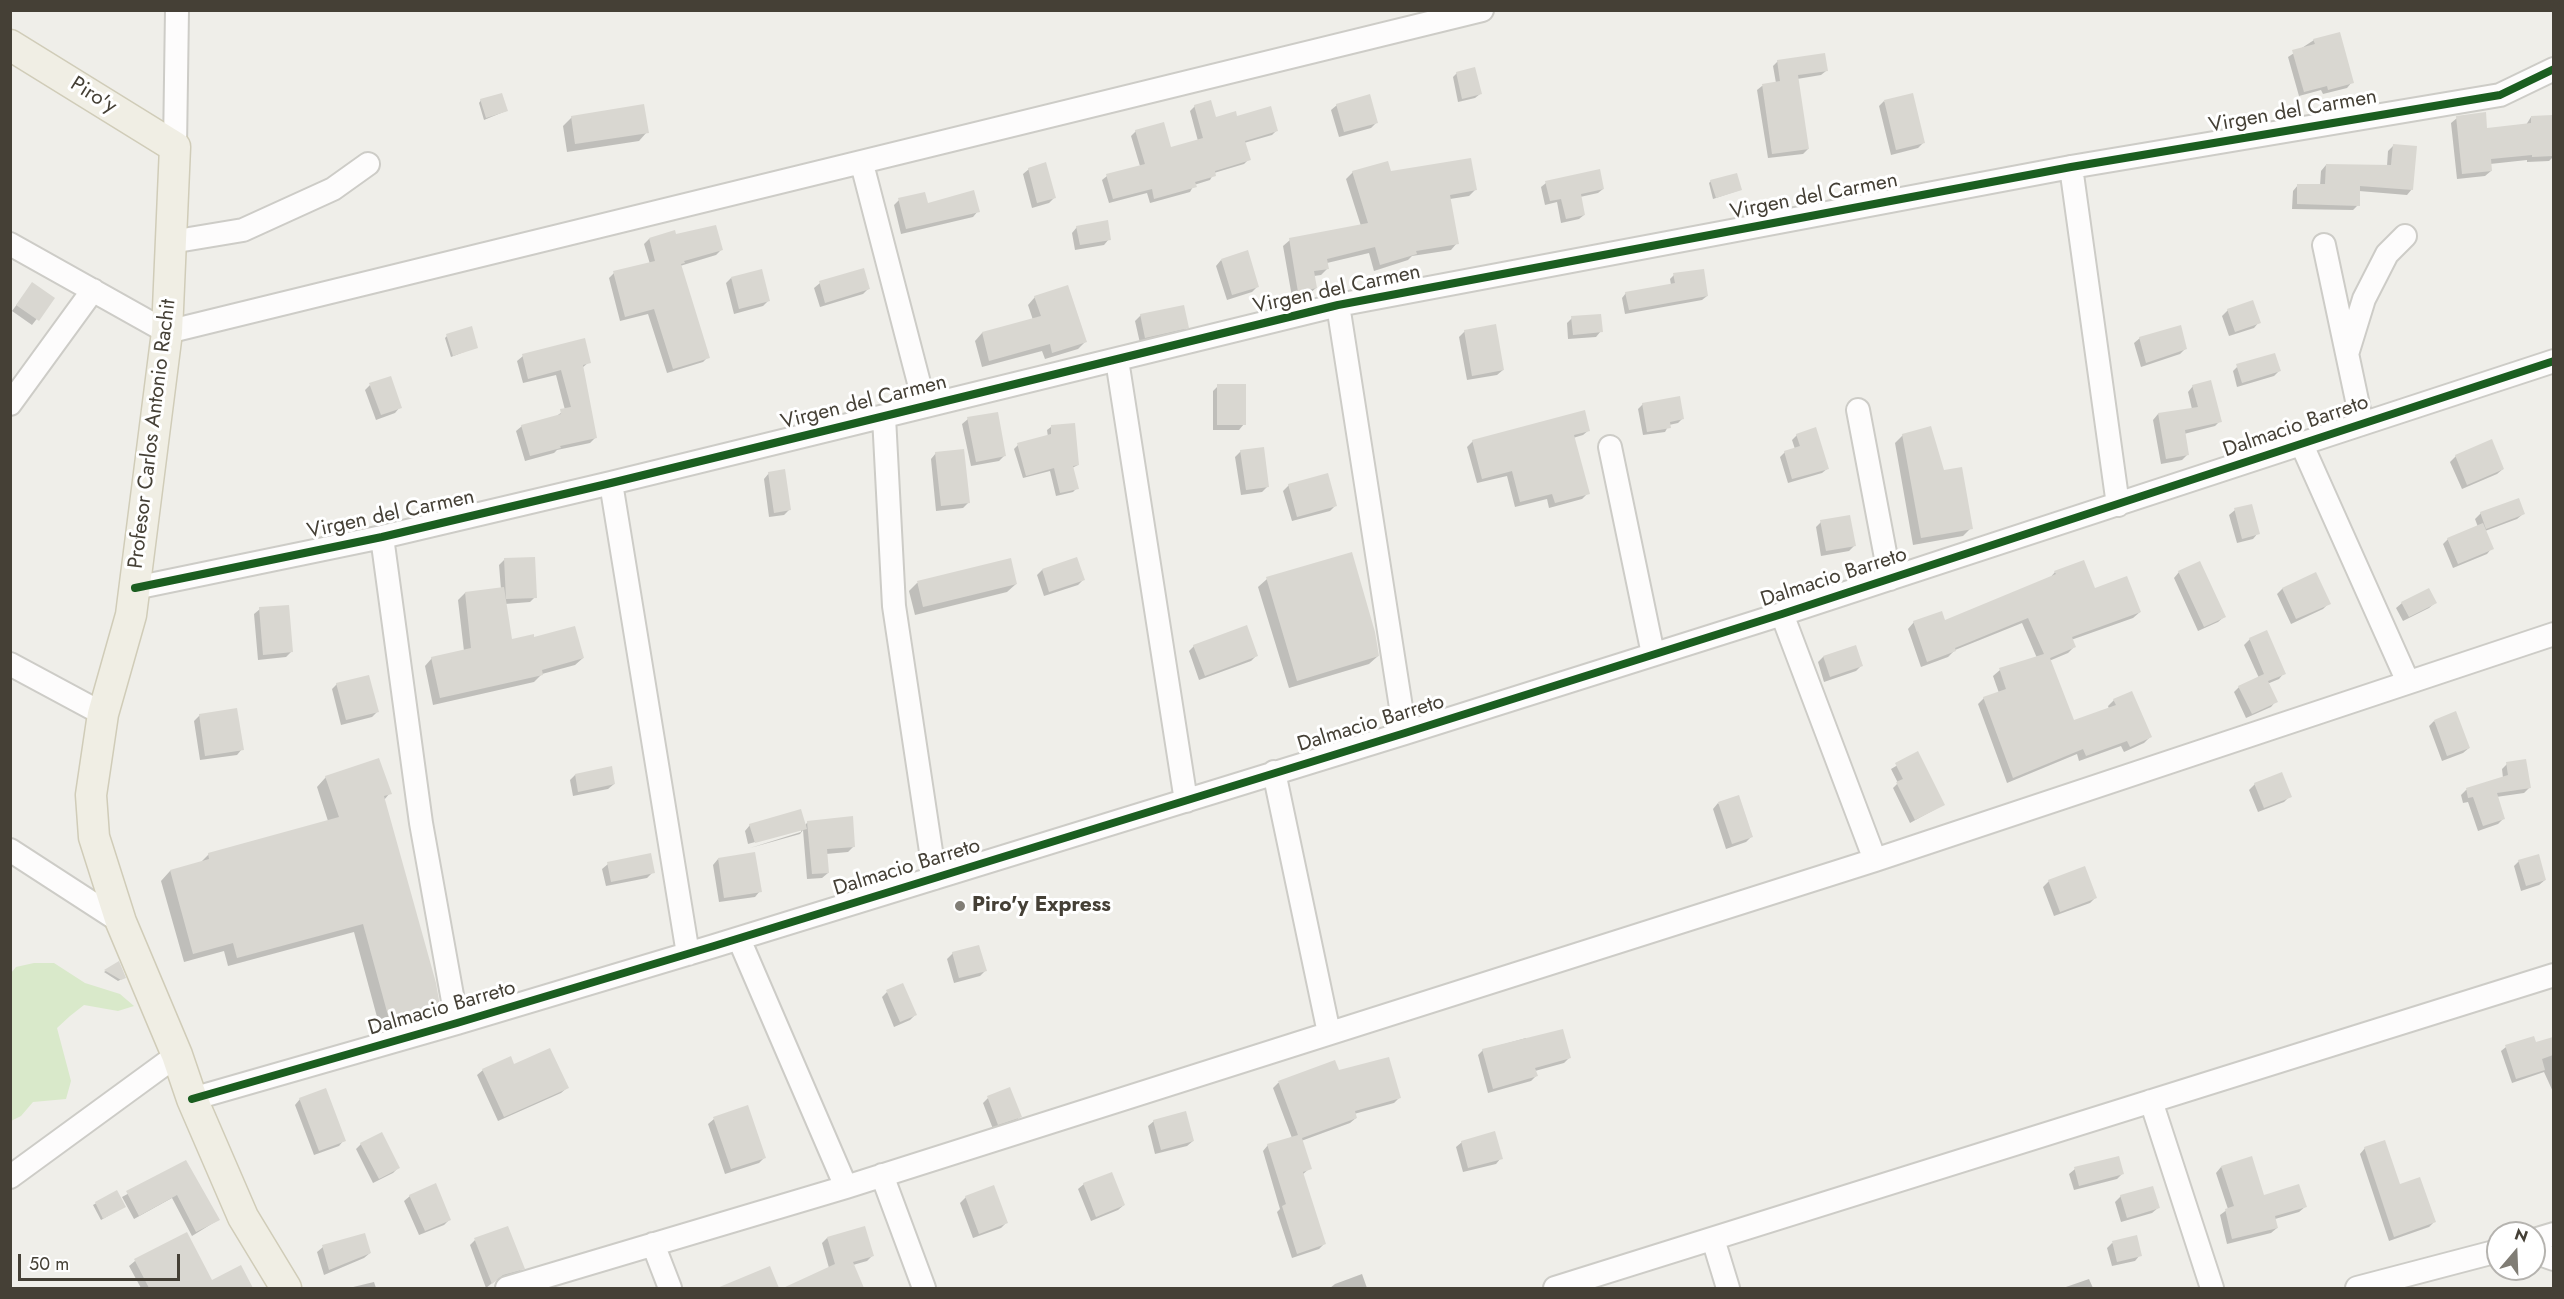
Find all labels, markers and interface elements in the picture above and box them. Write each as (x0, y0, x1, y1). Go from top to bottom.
street label: Piro'y (65, 72, 121, 120)
street label: Virgen del Carmen (2207, 85, 2379, 139)
street label: Virgen del Carmen (1728, 168, 1900, 226)
street label: Virgen del Carmen (1251, 260, 1423, 320)
street label: Profesor Carlos Antonio Rachit (124, 298, 182, 570)
street label: Virgen del Carmen (778, 370, 950, 436)
street label: Dalmacio Barreto (2220, 390, 2372, 464)
street label: Virgen del Carmen (305, 485, 477, 545)
street label: Dalmacio Barreto (1758, 543, 1910, 613)
street label: Dalmacio Barreto (1295, 690, 1447, 758)
street label: Dalmacio Barreto (831, 834, 983, 902)
place label: Piro'y Express (972, 893, 1111, 919)
marker: Piro'y Express (953, 899, 967, 913)
street label: Dalmacio Barreto (365, 976, 519, 1042)
north arrow (2486, 1221, 2546, 1281)
text: N (2512, 1222, 2531, 1248)
scale bar (21, 1242, 183, 1280)
text: 50 m (29, 1251, 69, 1277)

